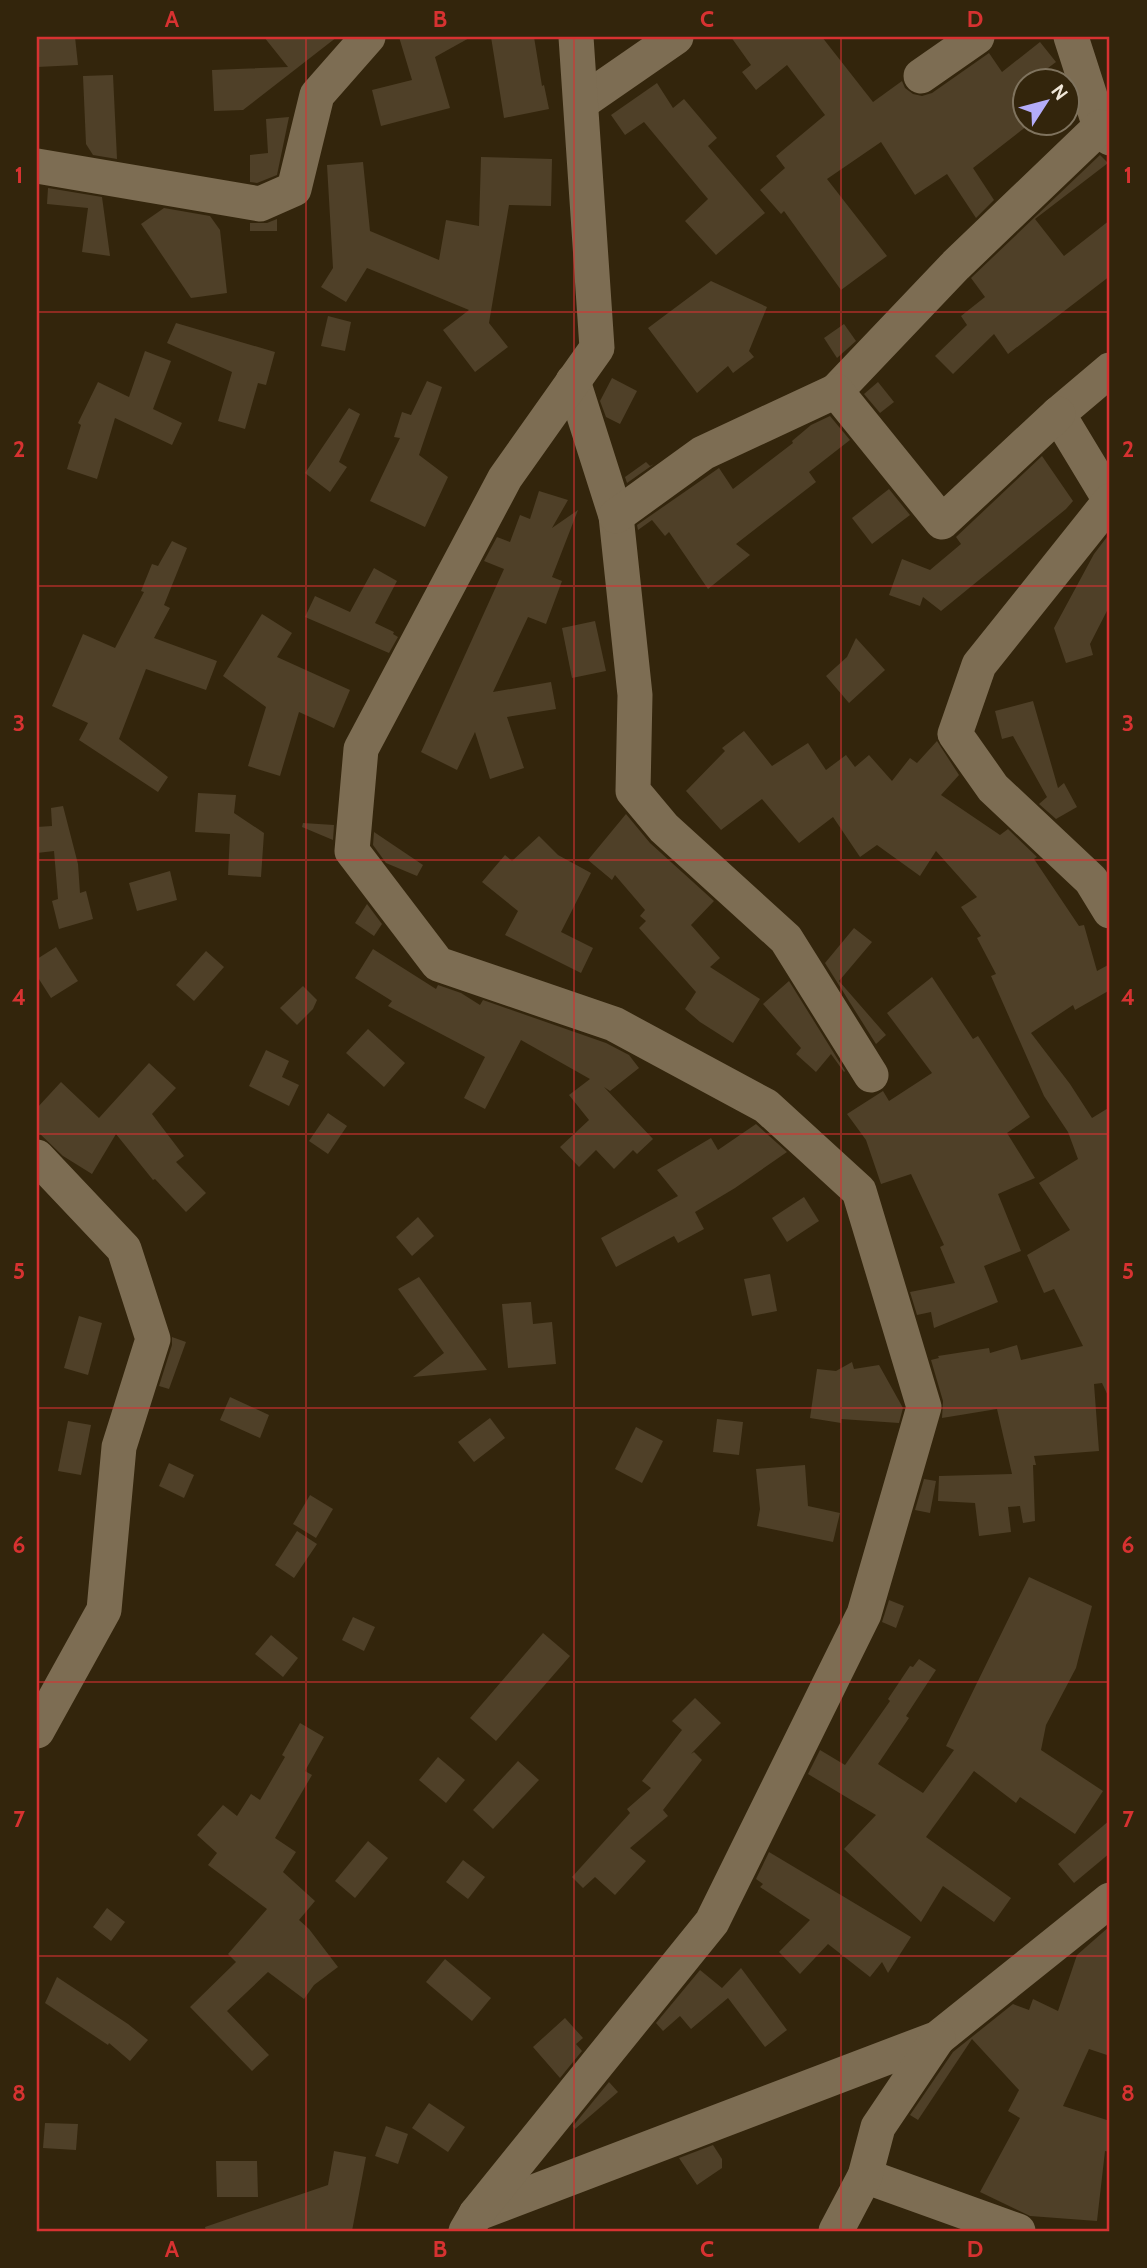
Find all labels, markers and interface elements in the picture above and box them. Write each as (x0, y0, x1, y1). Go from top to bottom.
text: A (165, 5, 180, 33)
text: B (433, 5, 447, 33)
text: C (700, 5, 714, 33)
text: D (967, 5, 983, 33)
north arrow (1010, 66, 1080, 136)
text: N (1046, 80, 1073, 104)
text: 1 (15, 161, 23, 189)
text: 1 (1124, 161, 1132, 189)
text: 2 (13, 435, 25, 463)
text: 2 (1122, 435, 1134, 463)
text: 3 (13, 709, 25, 737)
text: 3 (1122, 709, 1134, 737)
text: 4 (12, 983, 26, 1011)
text: 4 (1121, 983, 1135, 1011)
text: 5 (13, 1257, 25, 1285)
text: 5 (1122, 1257, 1134, 1285)
text: 6 (13, 1531, 25, 1559)
text: 6 (1122, 1531, 1134, 1559)
text: 7 (13, 1805, 25, 1833)
text: 7 (1122, 1805, 1134, 1833)
text: 8 (12, 2079, 26, 2107)
text: 8 (1121, 2079, 1135, 2107)
text: A (165, 2235, 180, 2263)
text: B (433, 2235, 447, 2263)
text: C (700, 2235, 714, 2263)
text: D (967, 2235, 983, 2263)

